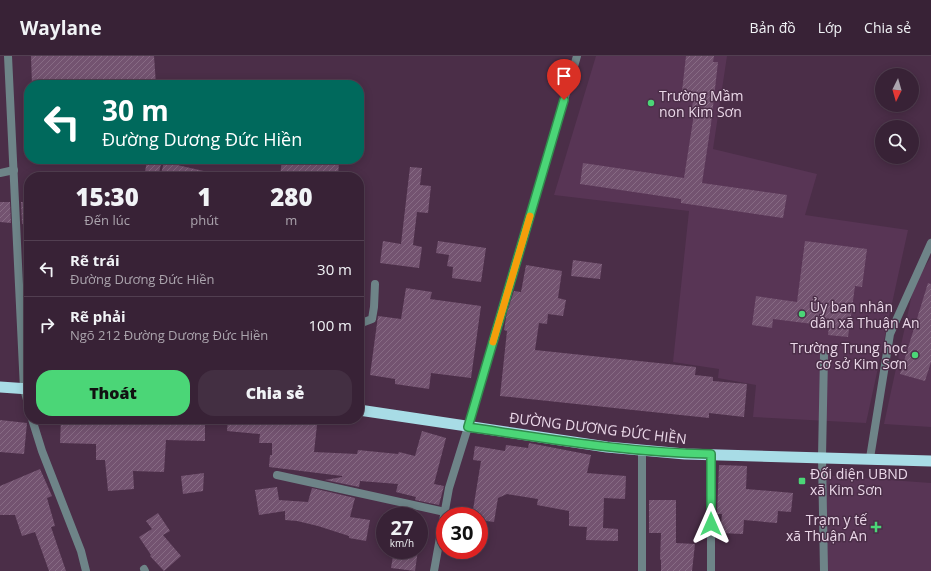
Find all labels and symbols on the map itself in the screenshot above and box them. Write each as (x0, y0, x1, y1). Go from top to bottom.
pin (547, 59, 581, 100)
north arrow (875, 68, 919, 112)
place label: Trường Mầm non Kim Sơn (659, 86, 743, 121)
marker: Trường Mầm non Kim Sơn (646, 98, 656, 108)
place label: Ủy ban nhân dân xã Thuận An (810, 297, 920, 332)
marker: Ủy ban nhân dân xã Thuận An (797, 309, 807, 319)
place label: Trường Trung học cơ sở Kim Sơn (790, 338, 907, 373)
marker: Trường Trung học cơ sở Kim Sơn (910, 350, 920, 360)
street label: ĐƯỜNG DƯƠNG ĐỨC HIỀN (508, 408, 688, 448)
place label: Đối diện UBND xã Kim Sơn (810, 464, 908, 499)
marker: Đối diện UBND xã Kim Sơn (797, 476, 807, 486)
position arrow (690, 503, 732, 545)
speed limit sign: 30 (436, 507, 488, 559)
place label: Trạm y tế xã Thuận An (786, 510, 867, 545)
marker: Trạm y tế xã Thuận An (870, 521, 882, 533)

